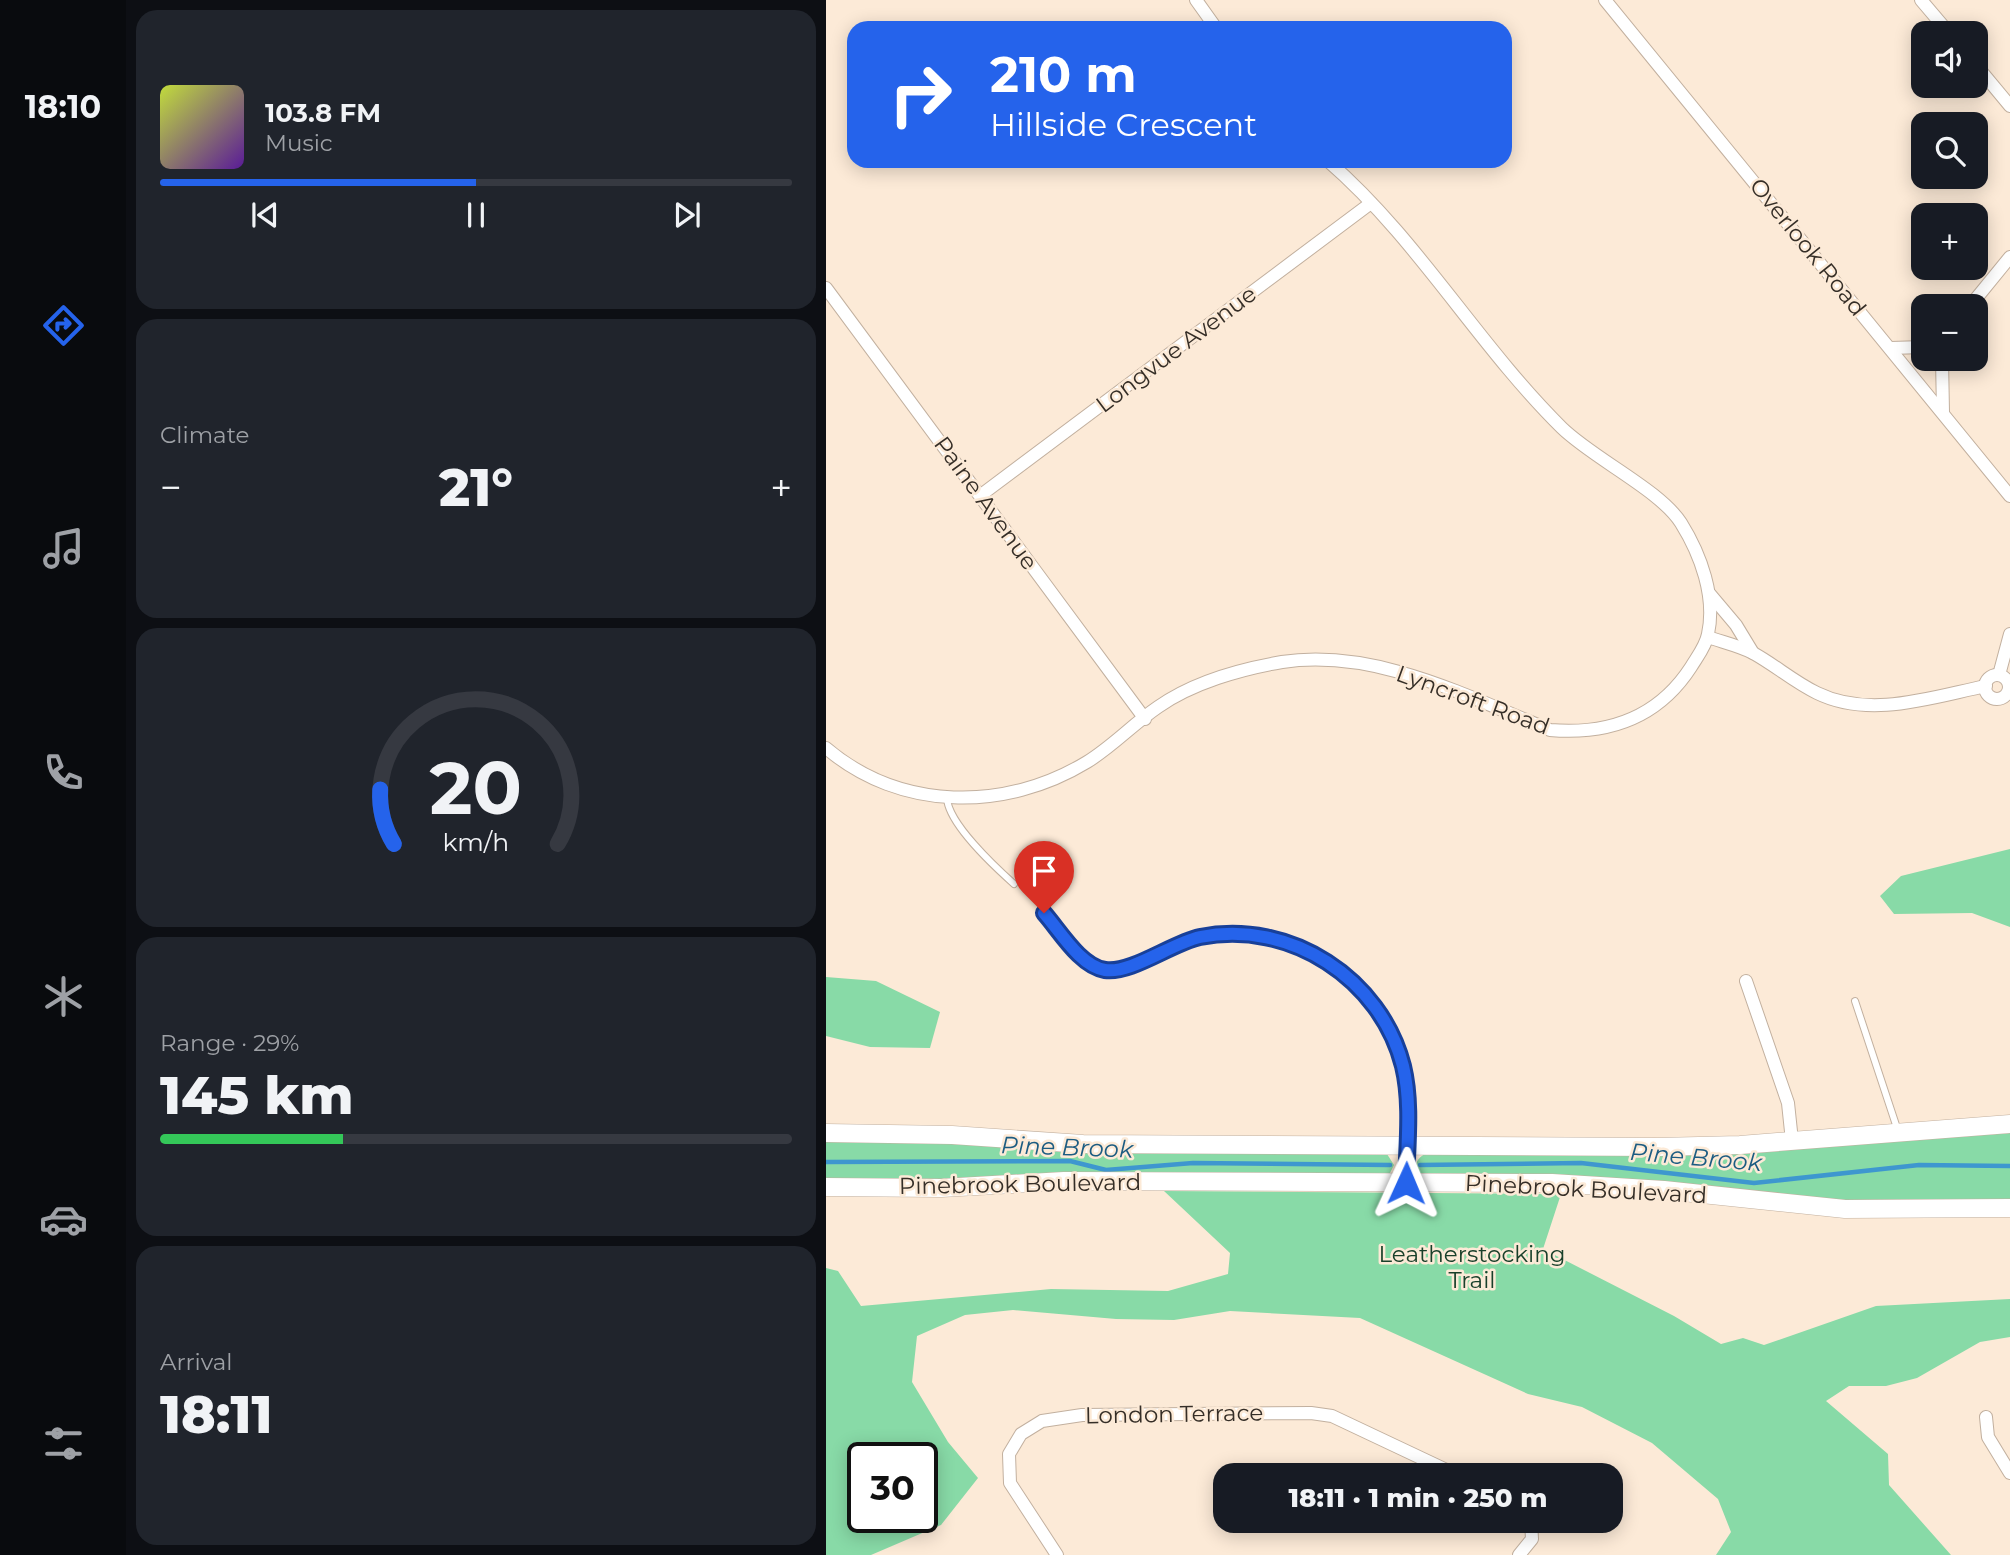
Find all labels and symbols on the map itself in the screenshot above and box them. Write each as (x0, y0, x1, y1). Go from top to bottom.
street label: Overlook Road (1744, 172, 1872, 322)
street label: Longvue Avenue (1090, 280, 1262, 418)
street label: Paine Avenue (928, 431, 1044, 575)
street label: Lyncroft Road (1392, 659, 1554, 741)
pin (1014, 841, 1074, 913)
water label: Pine Brook (1000, 1130, 1135, 1164)
water label: Pine Brook (1629, 1137, 1765, 1177)
position arrow (1369, 1146, 1443, 1220)
street label: Pinebrook Boulevard (899, 1168, 1141, 1200)
street label: Pinebrook Boulevard (1464, 1169, 1708, 1209)
park label: Leatherstocking Trail (1378, 1240, 1566, 1294)
street label: London Terrace (1085, 1398, 1263, 1430)
speed limit sign: 30 (847, 1442, 938, 1533)

